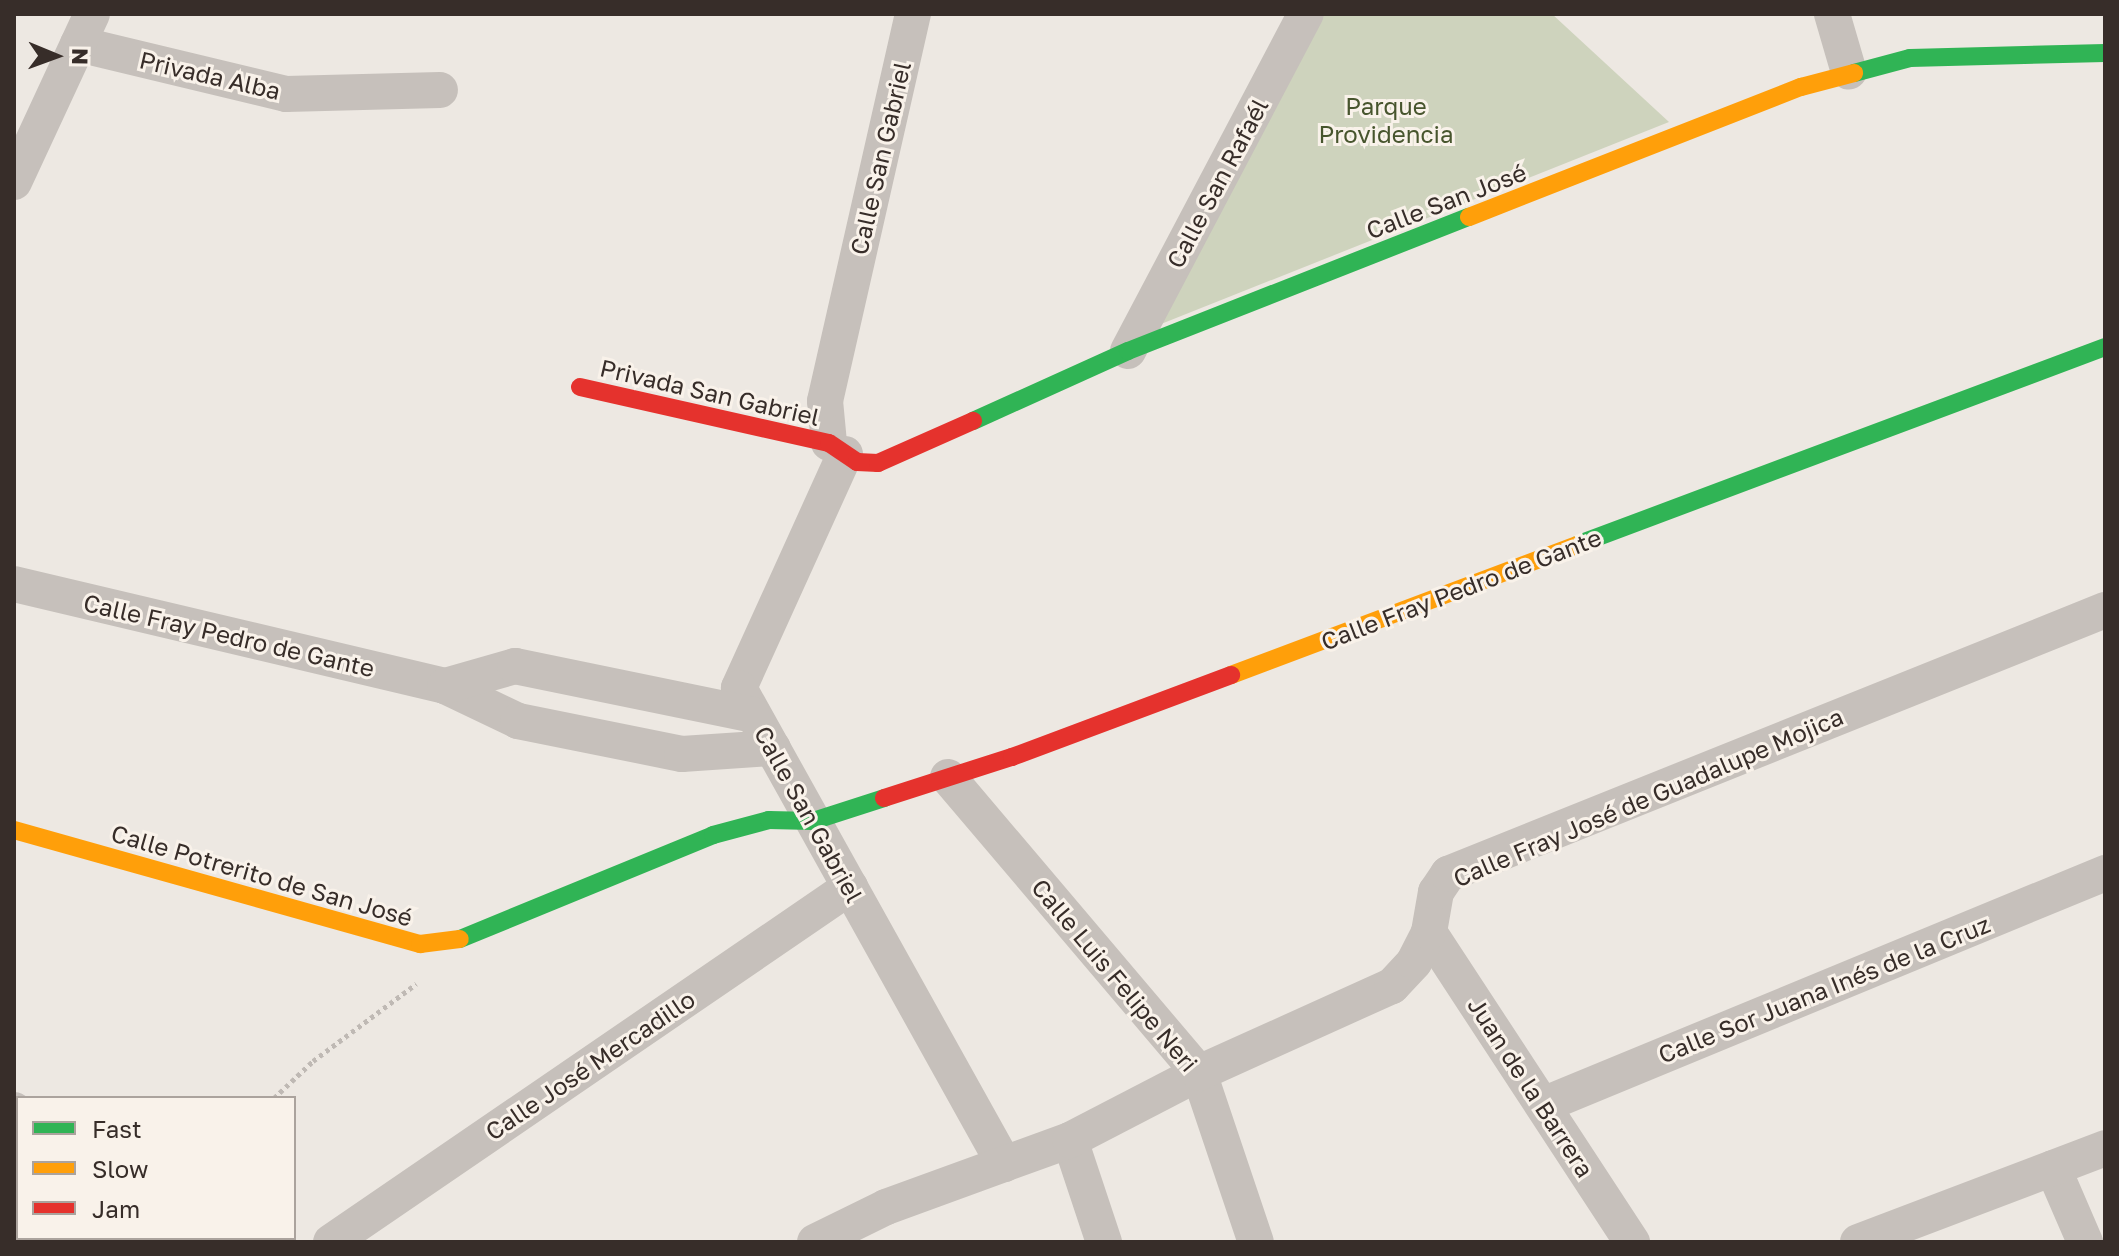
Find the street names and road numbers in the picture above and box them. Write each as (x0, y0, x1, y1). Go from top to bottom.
street label: Privada Alba (137, 45, 283, 105)
street label: Calle San Gabriel (844, 59, 916, 257)
street label: Calle San Rafaél (1160, 93, 1274, 273)
street label: Calle San José (1362, 157, 1530, 245)
street label: Privada San Gabriel (597, 353, 823, 431)
street label: Calle Fray Pedro de Gante (1317, 522, 1605, 656)
street label: Calle Fray Pedro de Gante (81, 587, 377, 683)
street label: Calle Fray José de Guadalupe Mojica (1449, 702, 1847, 892)
street label: Calle San Gabriel (749, 721, 869, 907)
street label: Calle Potrerito de San José (108, 818, 416, 932)
street label: Calle Luis Felipe Neri (1026, 873, 1204, 1077)
street label: Calle Sor Juana Inés de la Cruz (1654, 909, 1994, 1069)
street label: Calle José Mercadillo (480, 984, 700, 1146)
street label: Juan de la Barrera (1462, 992, 1600, 1182)

